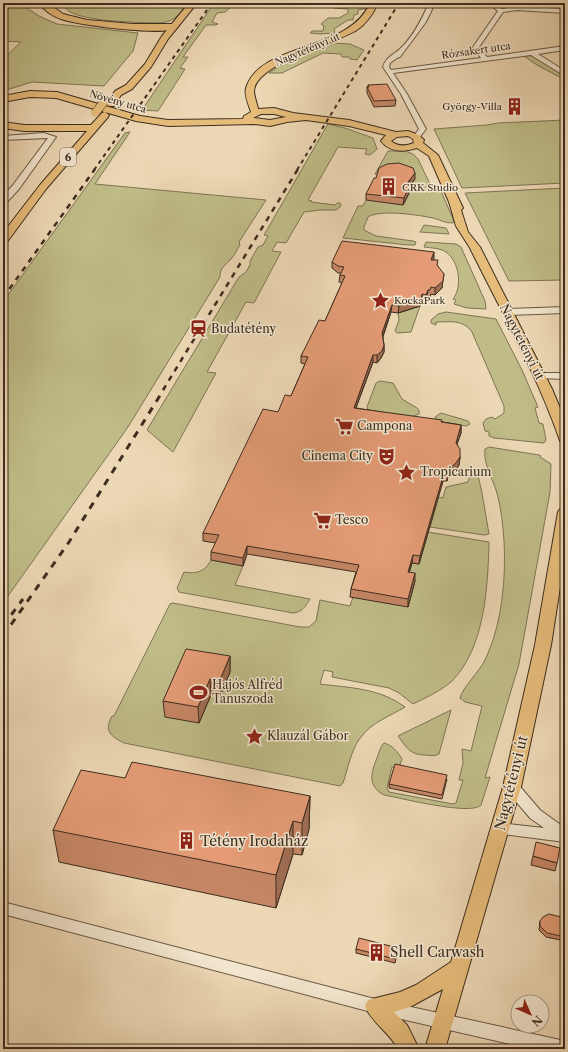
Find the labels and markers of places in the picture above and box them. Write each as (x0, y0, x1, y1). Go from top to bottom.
building icon: György-Villa (505, 96, 525, 116)
place label: György-Villa (442, 100, 503, 113)
building icon: CRK Studio (379, 177, 399, 197)
place label: CRK Studio (402, 181, 458, 194)
place icon: KockaPark (371, 290, 391, 310)
place label: KockaPark (394, 294, 447, 307)
station icon: Budatétény (188, 319, 208, 339)
place label: Budatétény (211, 321, 277, 336)
supermarket icon: Campona (334, 416, 354, 436)
place label: Campona (357, 418, 413, 433)
theatre icon: Cinema City (376, 446, 396, 466)
place label: Cinema City (301, 448, 373, 463)
place icon: Tropicarium (397, 462, 417, 482)
place label: Tropicarium (420, 464, 491, 479)
supermarket icon: Tesco (312, 510, 332, 530)
place label: Tesco (335, 512, 368, 527)
place label: Hajós Alfréd Tanuszoda (212, 677, 284, 706)
sports icon: Hajós Alfréd Tanuszoda (189, 682, 209, 702)
place icon: Klauzál Gábor (244, 726, 264, 746)
place label: Klauzál Gábor (267, 728, 349, 743)
building icon: Tétény Irodaház (177, 831, 197, 851)
place label: Tétény Irodaház (200, 832, 308, 850)
building icon: Shell Carwash (367, 942, 387, 962)
place label: Shell Carwash (390, 943, 485, 961)

